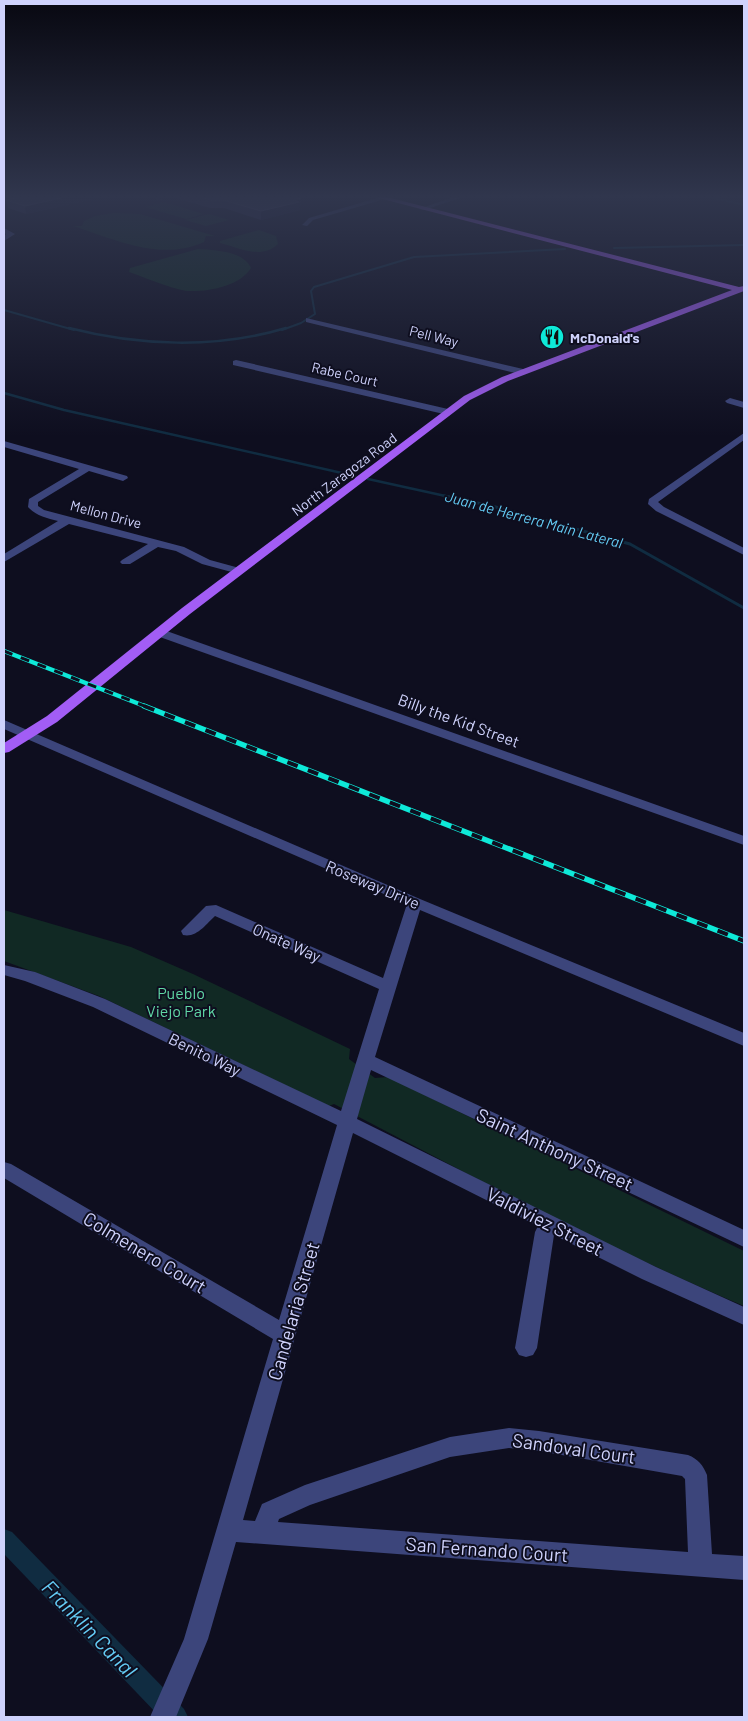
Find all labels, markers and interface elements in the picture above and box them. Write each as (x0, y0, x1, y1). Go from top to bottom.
street label: Pell Way (408, 322, 461, 350)
restaurant icon: McDonald's (539, 324, 565, 350)
place label: McDonald's (570, 329, 639, 346)
street label: Rabe Court (310, 358, 380, 390)
street label: North Zaragoza Road (288, 429, 400, 519)
water label: Juan de Herrera Main Lateral (443, 487, 625, 552)
street label: Mellon Drive (68, 496, 144, 532)
street label: Billy the Kid Street (396, 689, 522, 751)
street label: Roseway Drive (323, 856, 423, 912)
street label: Onate Way (250, 919, 325, 966)
park label: Pueblo Viejo Park (146, 983, 216, 1020)
street label: Benito Way (166, 1028, 245, 1080)
street label: Saint Anthony Street (473, 1103, 637, 1195)
street label: Valdiviez Street (483, 1182, 607, 1260)
street label: Colmenero Court (79, 1206, 211, 1298)
street label: Candelaria Street (262, 1239, 324, 1383)
street label: Sandoval Court (511, 1428, 637, 1468)
street label: San Fernando Court (405, 1532, 569, 1566)
water label: Franklin Canal (37, 1574, 143, 1682)

